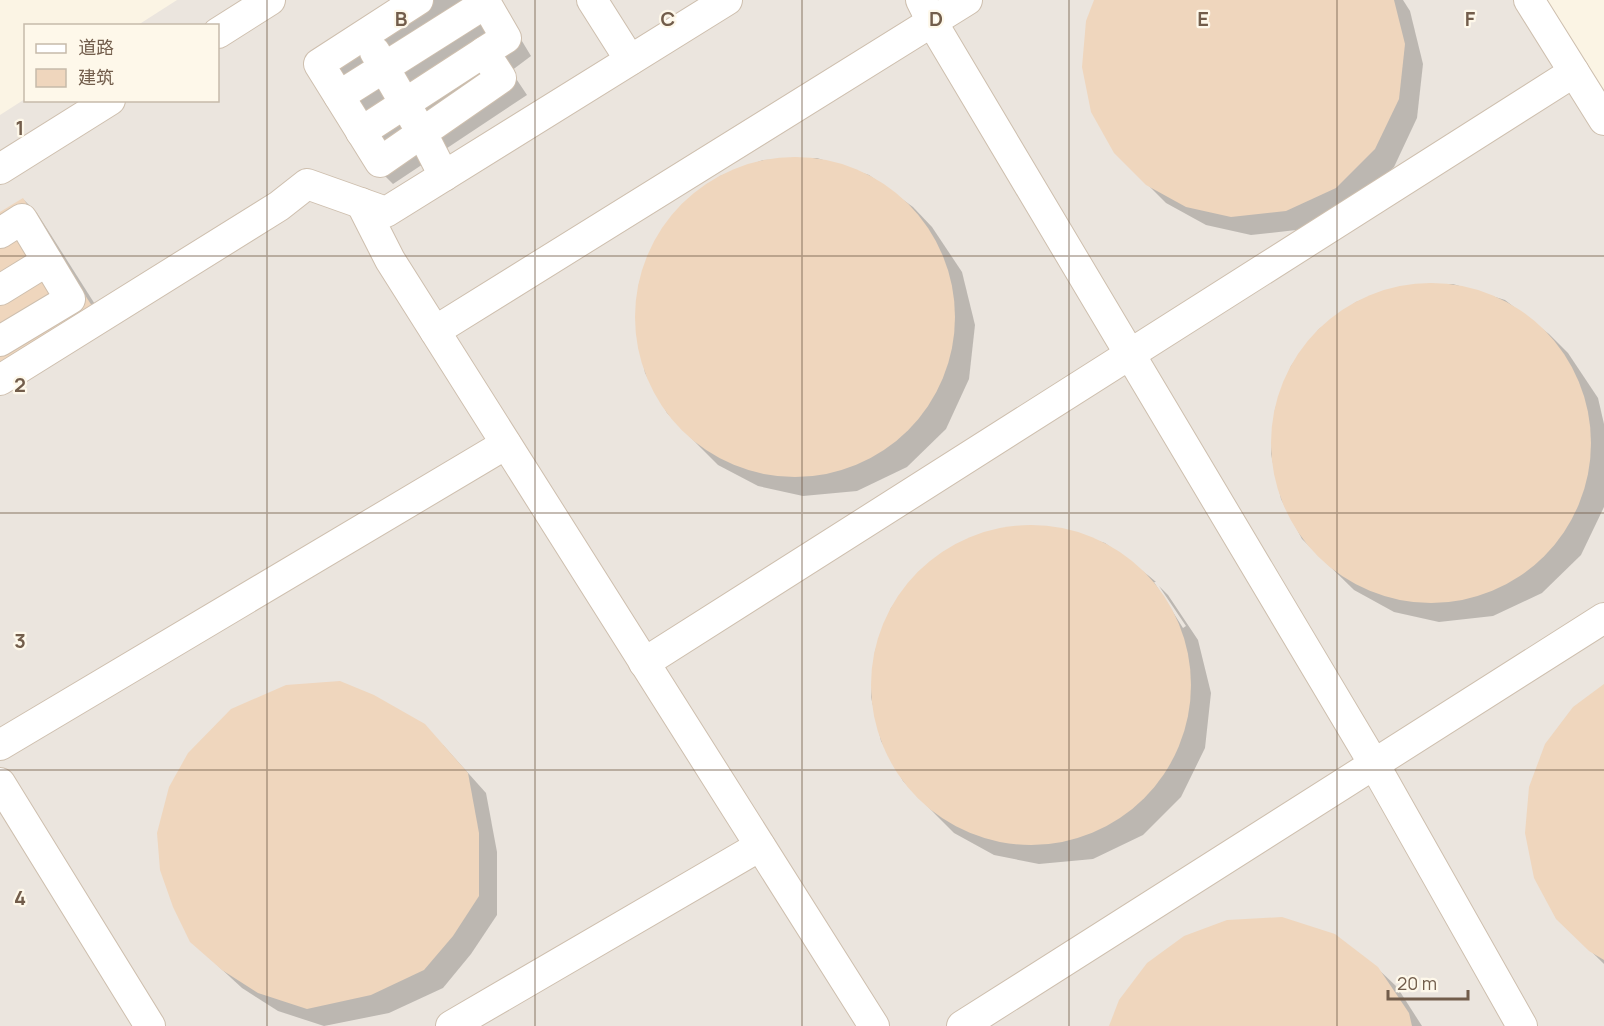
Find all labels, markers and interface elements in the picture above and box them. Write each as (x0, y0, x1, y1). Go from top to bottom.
text: B (395, 5, 408, 32)
text: C (661, 5, 675, 32)
text: D (929, 5, 943, 32)
text: E (1197, 5, 1209, 32)
text: F (1465, 5, 1476, 32)
legend (24, 24, 219, 102)
text: 道路 (78, 35, 114, 59)
text: 建筑 (78, 65, 114, 89)
text: 1 (16, 114, 24, 141)
text: 2 (14, 371, 26, 398)
text: 3 (14, 627, 26, 654)
text: 4 (14, 884, 26, 911)
scale bar (1388, 963, 1468, 1001)
text: 20 m (1397, 971, 1437, 995)

